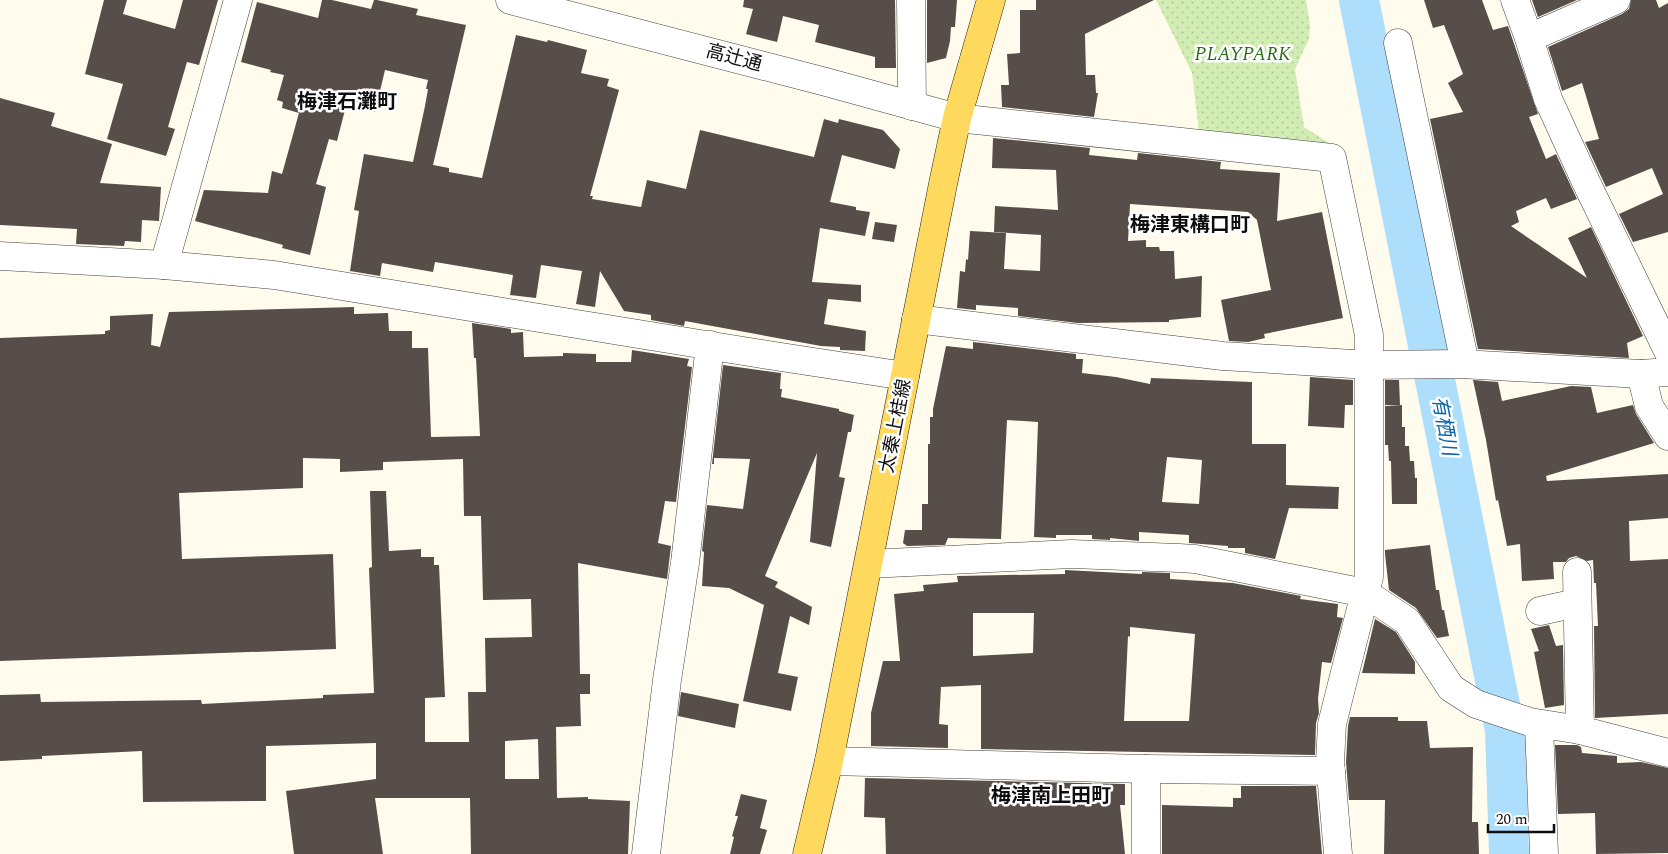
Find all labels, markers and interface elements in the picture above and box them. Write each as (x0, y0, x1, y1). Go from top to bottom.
street label: 高辻通 (703, 37, 765, 79)
park label: PLAYPARK (1195, 40, 1291, 69)
district label: 梅津石灘町 (297, 87, 397, 117)
district label: 梅津東構口町 (1130, 210, 1250, 240)
street label: 太秦上桂線 (873, 377, 919, 475)
water label: 有栖川 (1424, 394, 1465, 460)
district label: 梅津南上田町 (991, 781, 1111, 811)
scale bar (1488, 802, 1554, 834)
text: 20 m (1496, 808, 1528, 831)

